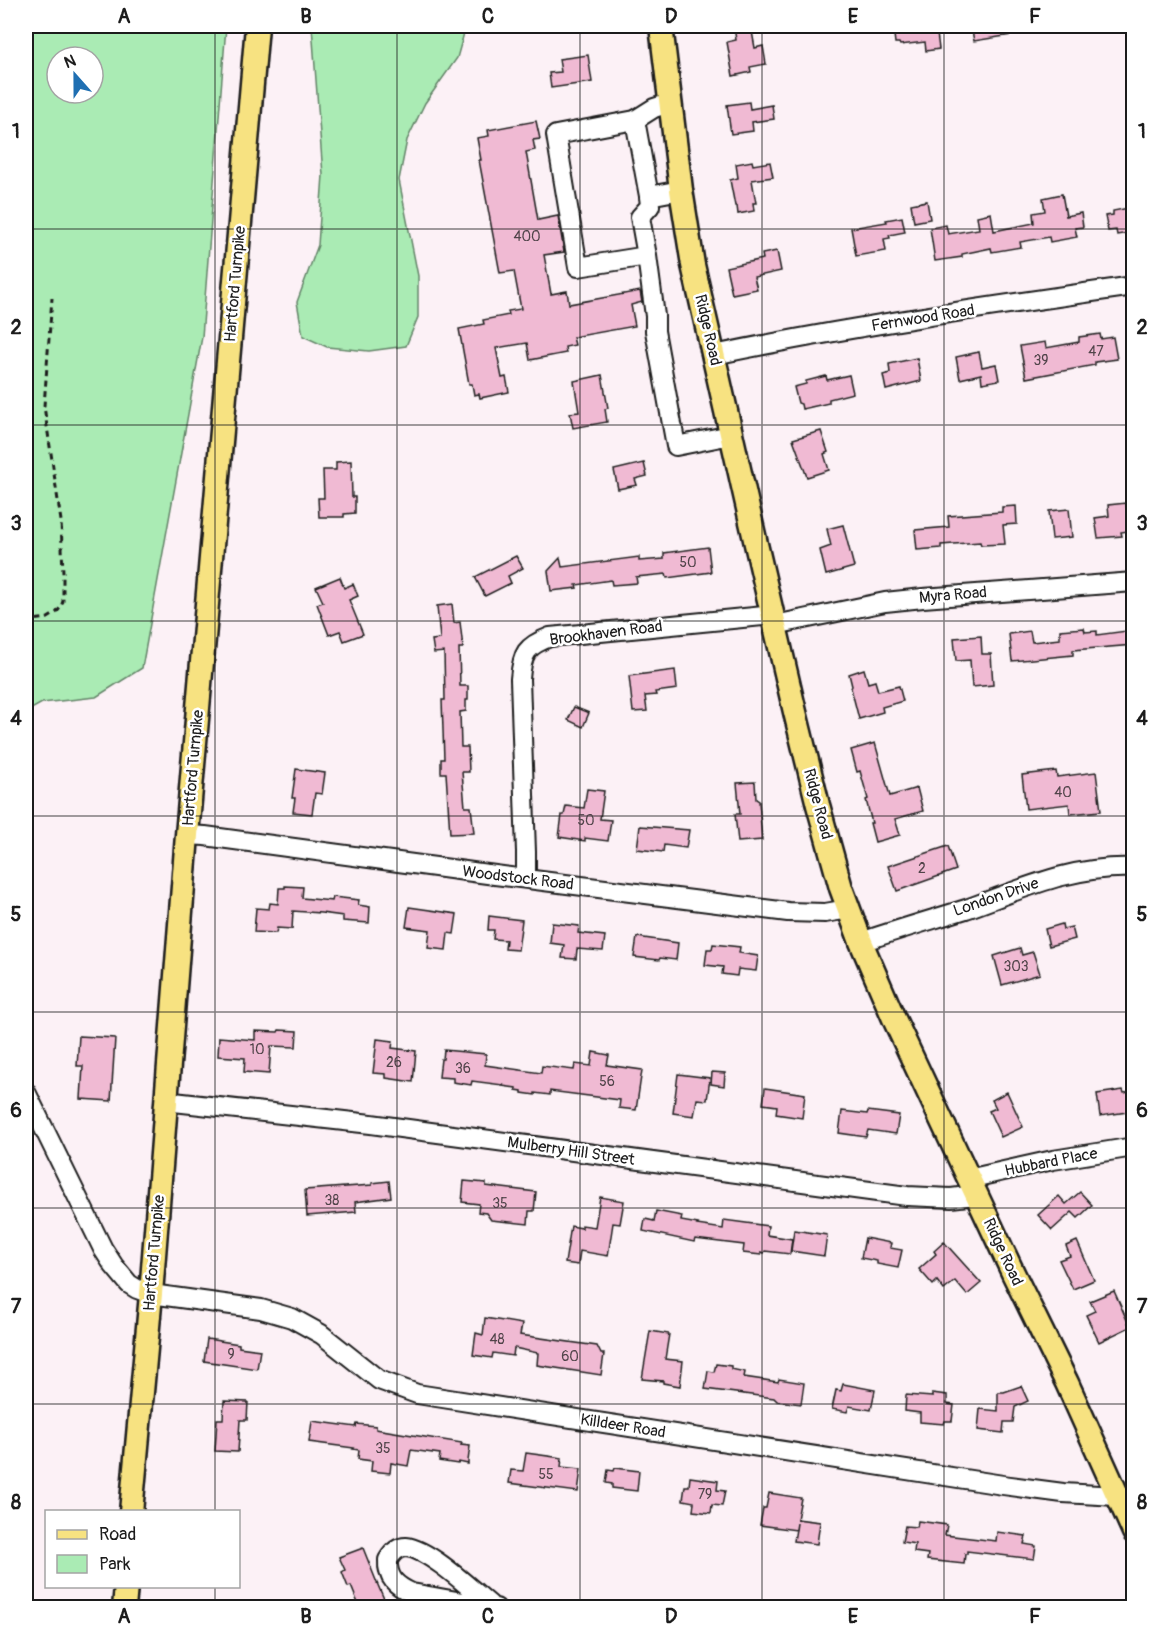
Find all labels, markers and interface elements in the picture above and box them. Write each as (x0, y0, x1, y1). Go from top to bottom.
text: A (118, 4, 131, 29)
text: B (300, 4, 312, 29)
text: C (482, 4, 494, 29)
text: D (665, 4, 678, 29)
text: E (848, 4, 859, 29)
text: F (1029, 4, 1041, 29)
north arrow (45, 45, 105, 105)
text: N (61, 51, 79, 73)
text: 1 (12, 119, 20, 144)
text: 1 (1138, 119, 1146, 144)
street label: Hartford Turnpike (220, 225, 250, 343)
house number: 400 (513, 228, 541, 245)
street label: Ridge Road (690, 292, 726, 368)
street label: Fernwood Road (870, 300, 976, 336)
text: 2 (10, 315, 22, 340)
text: 2 (1136, 315, 1148, 340)
house number: 47 (1088, 343, 1104, 360)
house number: 39 (1033, 352, 1049, 369)
text: 3 (10, 511, 22, 536)
text: 3 (1136, 511, 1148, 536)
house number: 50 (679, 554, 697, 571)
street label: Myra Road (918, 582, 988, 608)
street label: Brookhaven Road (548, 616, 664, 650)
text: 4 (10, 706, 22, 731)
text: 4 (1136, 706, 1148, 731)
street label: Hartford Turnpike (178, 709, 208, 827)
street label: Ridge Road (799, 766, 837, 842)
house number: 40 (1054, 784, 1072, 801)
house number: 50 (577, 812, 595, 829)
house number: 2 (918, 860, 926, 877)
street label: Woodstock Road (461, 861, 575, 895)
street label: London Drive (951, 873, 1042, 921)
text: 5 (11, 902, 22, 927)
text: 5 (1137, 902, 1148, 927)
house number: 303 (1003, 958, 1029, 975)
house number: 10 (249, 1041, 265, 1058)
house number: 26 (386, 1054, 402, 1071)
house number: 36 (455, 1060, 471, 1077)
house number: 56 (599, 1073, 615, 1090)
text: 6 (10, 1098, 22, 1123)
text: 6 (1136, 1098, 1148, 1123)
street label: Mulberry Hill Street (506, 1132, 636, 1170)
street label: Hubbard Place (1003, 1143, 1099, 1181)
house number: 38 (325, 1192, 339, 1209)
street label: Hartford Turnpike (139, 1194, 169, 1312)
house number: 35 (492, 1195, 508, 1212)
street label: Ridge Road (979, 1215, 1027, 1289)
text: 7 (11, 1294, 22, 1319)
text: 7 (1137, 1294, 1148, 1319)
house number: 48 (489, 1331, 505, 1348)
house number: 9 (227, 1346, 235, 1363)
house number: 60 (561, 1348, 579, 1365)
street label: Killdeer Road (579, 1409, 667, 1443)
house number: 35 (375, 1440, 391, 1457)
house number: 55 (538, 1466, 554, 1483)
house number: 79 (698, 1486, 712, 1503)
text: 8 (11, 1490, 21, 1515)
text: 8 (1137, 1490, 1147, 1515)
legend (45, 1510, 240, 1588)
text: Road (99, 1523, 136, 1546)
text: Park (99, 1553, 131, 1576)
text: A (118, 1604, 131, 1629)
text: B (300, 1604, 312, 1629)
text: C (482, 1604, 494, 1629)
text: D (665, 1604, 678, 1629)
text: E (848, 1604, 859, 1629)
text: F (1029, 1604, 1041, 1629)

